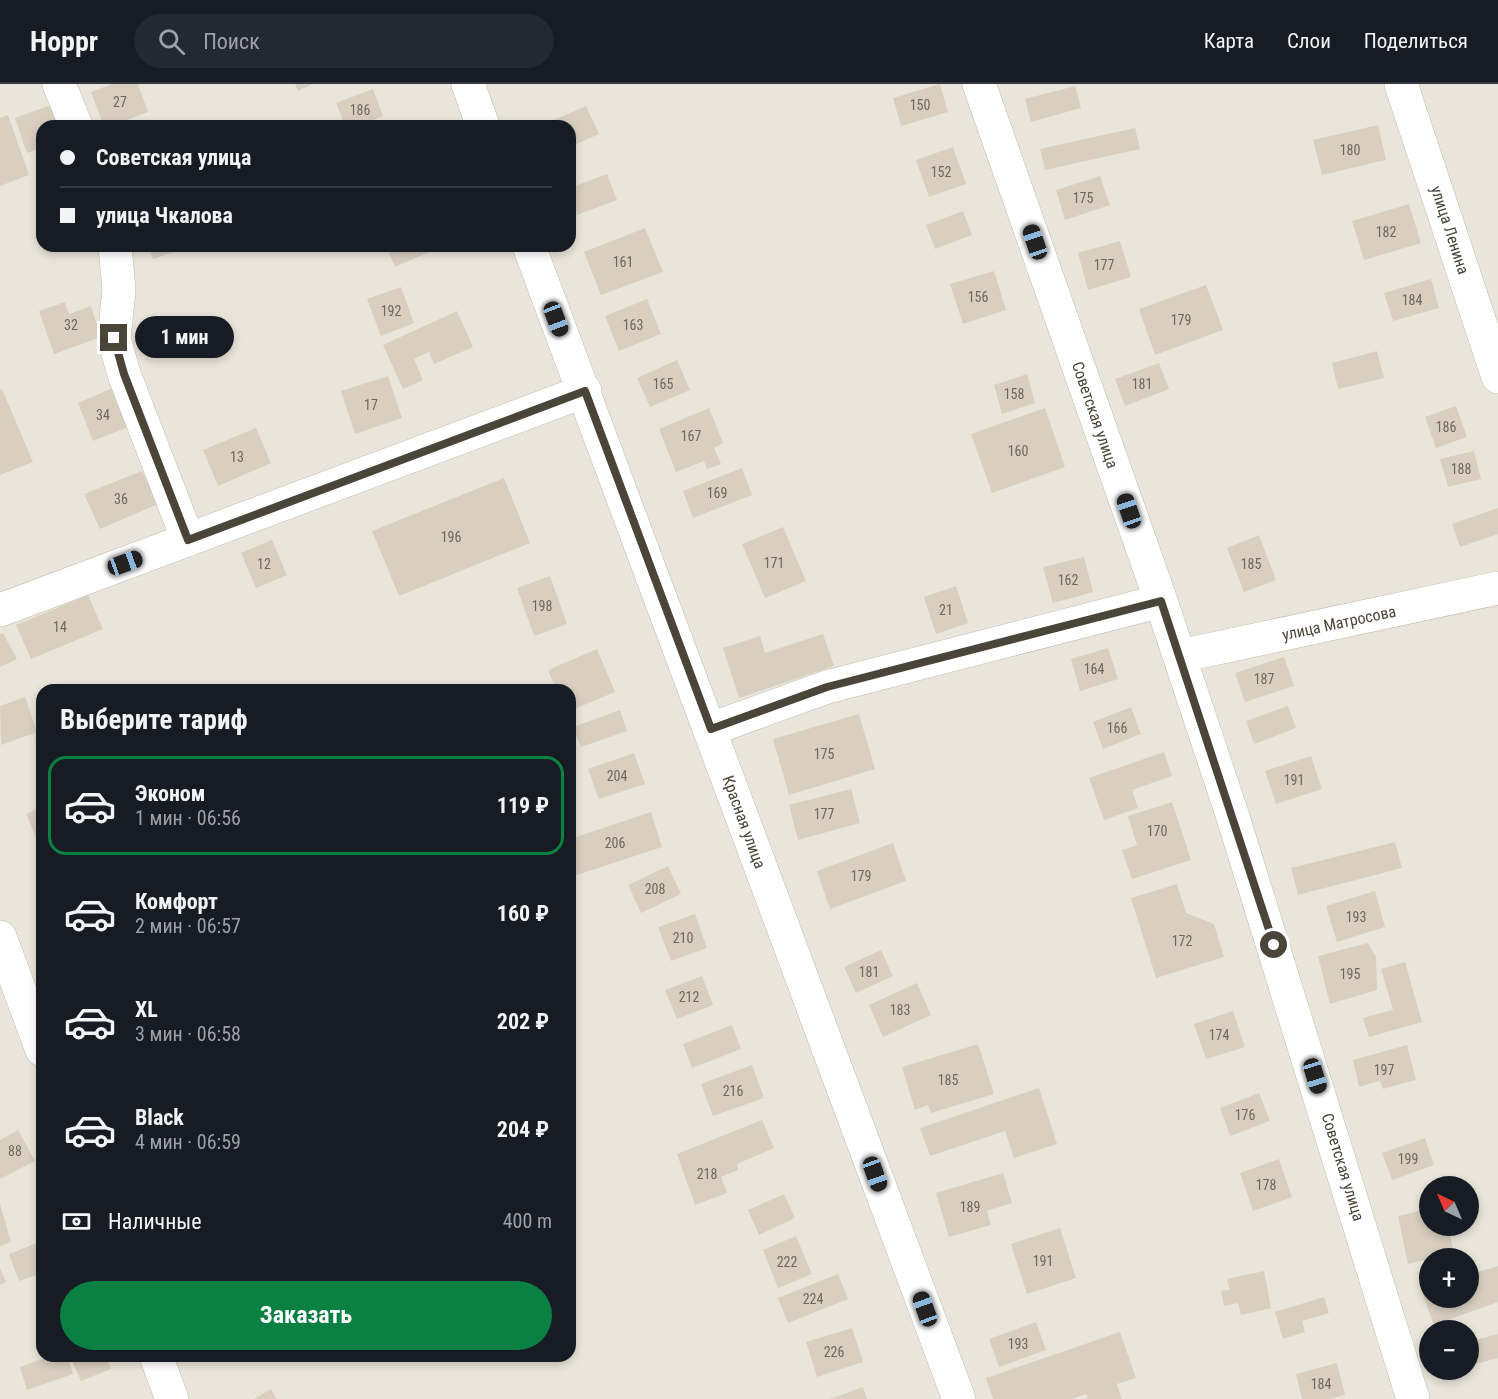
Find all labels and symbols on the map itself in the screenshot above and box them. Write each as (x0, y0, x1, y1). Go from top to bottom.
house number: 27 (113, 94, 127, 110)
house number: 150 (910, 97, 930, 113)
house number: 186 (350, 102, 370, 118)
house number: 180 (1340, 142, 1360, 158)
house number: 152 (931, 164, 951, 180)
street label: улица Ленина (1427, 183, 1473, 277)
house number: 175 (1073, 190, 1093, 206)
car (1021, 222, 1049, 262)
house number: 182 (1376, 224, 1396, 240)
house number: 161 (613, 254, 633, 270)
house number: 177 (1094, 257, 1114, 273)
house number: 156 (968, 289, 988, 305)
house number: 184 (1402, 292, 1422, 308)
car (541, 299, 571, 339)
house number: 192 (381, 303, 401, 319)
house number: 179 (1171, 312, 1191, 328)
house number: 32 (64, 317, 78, 333)
callout: 1 мин (135, 317, 234, 359)
house number: 163 (623, 317, 643, 333)
route end (100, 324, 127, 351)
street label: Советская улица (1068, 359, 1122, 471)
house number: 165 (653, 376, 673, 392)
house number: 181 (1132, 376, 1152, 392)
house number: 158 (1004, 386, 1024, 402)
house number: 17 (364, 397, 378, 413)
house number: 34 (96, 407, 110, 423)
house number: 186 (1436, 419, 1456, 435)
house number: 167 (681, 428, 701, 444)
house number: 160 (1008, 443, 1028, 459)
house number: 13 (230, 449, 244, 465)
house number: 188 (1451, 461, 1471, 477)
house number: 169 (707, 485, 727, 501)
house number: 36 (114, 491, 128, 507)
car (1115, 491, 1143, 531)
house number: 196 (441, 529, 461, 545)
car (105, 548, 145, 578)
house number: 171 (764, 555, 784, 571)
house number: 12 (257, 556, 271, 572)
house number: 185 (1241, 556, 1261, 572)
house number: 162 (1058, 572, 1078, 588)
house number: 198 (532, 598, 552, 614)
house number: 21 (939, 602, 953, 618)
street label: улица Матросова (1280, 602, 1398, 644)
house number: 14 (53, 619, 67, 635)
house number: 164 (1084, 661, 1104, 677)
house number: 187 (1254, 671, 1274, 687)
house number: 166 (1107, 720, 1127, 736)
house number: 175 (814, 746, 834, 762)
house number: 204 (607, 768, 627, 784)
house number: 191 (1284, 772, 1304, 788)
street label: Красная улица (718, 773, 770, 871)
house number: 177 (814, 806, 834, 822)
house number: 170 (1147, 823, 1167, 839)
house number: 206 (605, 835, 625, 851)
house number: 179 (851, 868, 871, 884)
house number: 208 (645, 881, 665, 897)
house number: 193 (1346, 909, 1366, 925)
house number: 210 (673, 930, 693, 946)
route start (1260, 931, 1287, 958)
house number: 172 (1172, 933, 1192, 949)
house number: 181 (859, 964, 879, 980)
house number: 195 (1340, 966, 1360, 982)
house number: 212 (679, 989, 699, 1005)
house number: 183 (890, 1002, 910, 1018)
house number: 174 (1209, 1027, 1229, 1043)
car (1301, 1056, 1329, 1096)
house number: 197 (1374, 1062, 1394, 1078)
house number: 185 (938, 1072, 958, 1088)
house number: 216 (723, 1083, 743, 1099)
house number: 176 (1235, 1107, 1255, 1123)
street label: Советская улица (1318, 1111, 1368, 1223)
house number: 88 (8, 1143, 22, 1159)
house number: 199 (1398, 1151, 1418, 1167)
car (860, 1154, 890, 1194)
house number: 218 (697, 1166, 717, 1182)
north arrow (1419, 1176, 1479, 1236)
house number: 178 (1256, 1177, 1276, 1193)
house number: 189 (960, 1199, 980, 1215)
house number: 191 (1033, 1253, 1053, 1269)
house number: 222 (777, 1254, 797, 1270)
car (910, 1289, 940, 1329)
house number: 224 (803, 1291, 823, 1307)
house number: 193 (1008, 1336, 1028, 1352)
house number: 226 (824, 1344, 844, 1360)
house number: 184 (1311, 1376, 1331, 1392)

